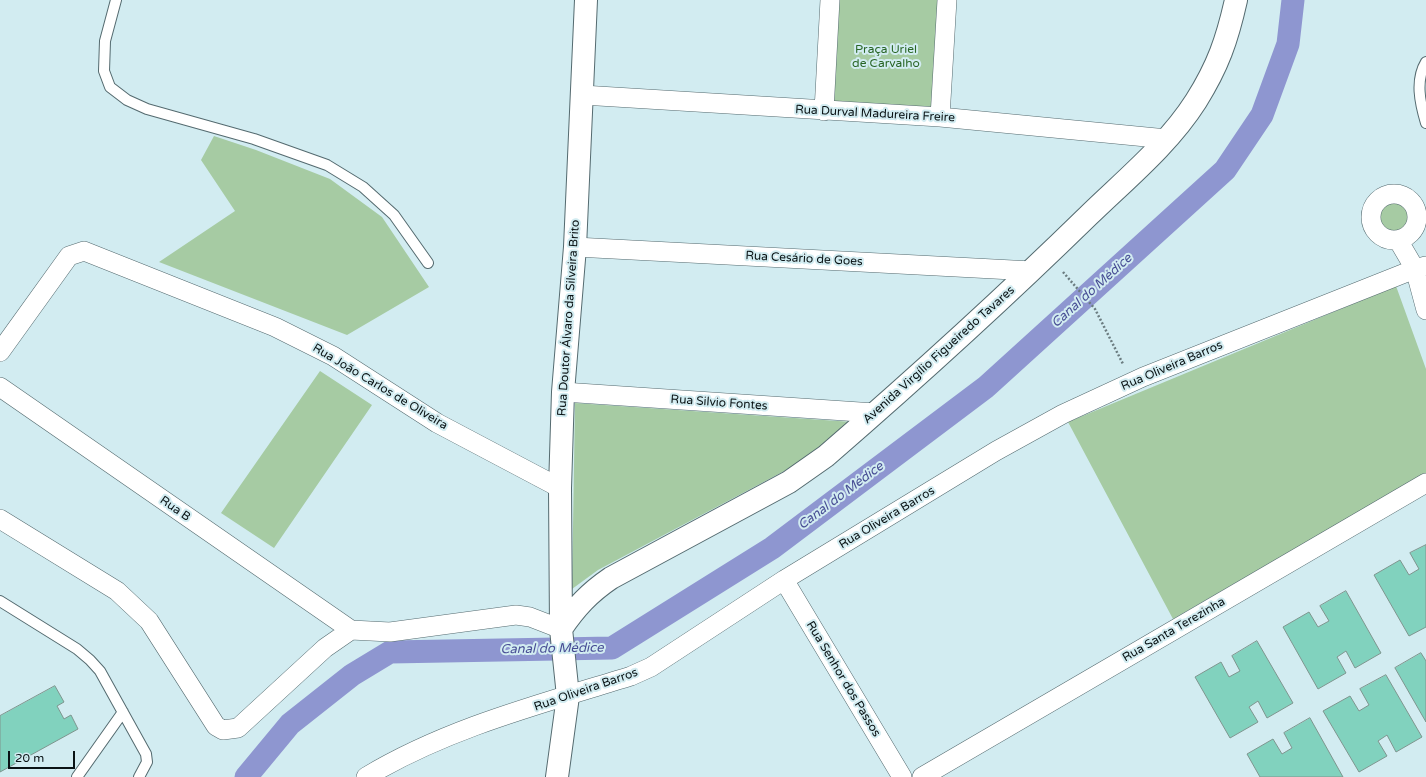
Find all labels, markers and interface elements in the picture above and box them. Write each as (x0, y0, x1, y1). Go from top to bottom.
park label: Praça Uriel de Carvalho (852, 43, 920, 71)
street label: Rua Durval Madureira Freire (795, 103, 955, 125)
street label: Rua Doutor Álvaro da Silveira Brito (555, 219, 583, 417)
street label: Rua Cesário de Goes (745, 249, 863, 269)
water label: Canal do Médice (1048, 251, 1136, 331)
street label: Avenida Virgílio Figueiredo Tavares (860, 283, 1018, 427)
street label: Rua Oliveira Barros (1119, 338, 1225, 394)
street label: Rua João Carlos de Oliveira (310, 341, 450, 433)
street label: Rua Silvio Fontes (670, 392, 768, 414)
water label: Canal do Médice (795, 459, 887, 533)
street label: Rua Oliveira Barros (837, 484, 937, 552)
street label: Rua B (157, 493, 193, 525)
street label: Rua Santa Terezinha (1120, 595, 1228, 665)
street label: Rua Senhor dos Passos (803, 619, 883, 739)
water label: Canal do Médice (500, 640, 604, 658)
street label: Rua Oliveira Barros (532, 665, 640, 715)
scale bar (10, 743, 77, 769)
text: 20 m (15, 751, 44, 765)

